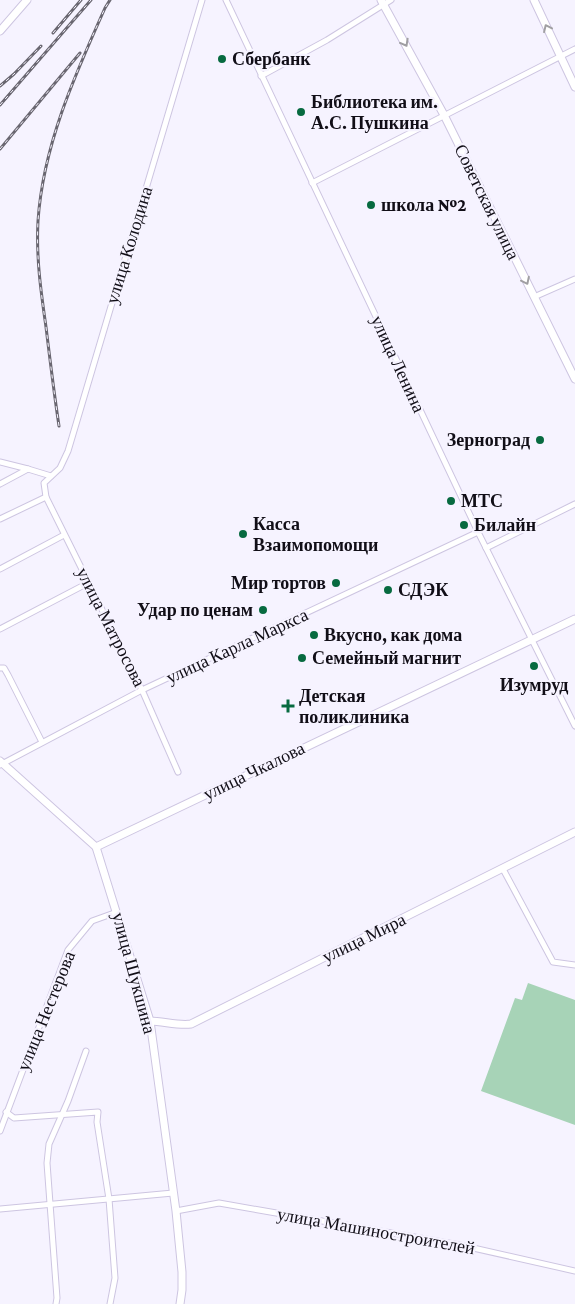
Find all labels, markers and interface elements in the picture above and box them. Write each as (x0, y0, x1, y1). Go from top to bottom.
one-way arrow (542, 24, 553, 33)
one-way arrow (399, 37, 409, 46)
place label: Сбербанк (232, 49, 311, 69)
marker: Сбербанк (216, 53, 228, 65)
place label: Библиотека им. А.С. Пушкина (311, 92, 438, 133)
marker: Библиотека им. А.С. Пушкина (295, 106, 307, 118)
street label: Советская улица (450, 141, 524, 263)
street label: улица Колодина (102, 184, 156, 306)
place label: школа №2 (381, 195, 466, 215)
marker: школа №2 (365, 199, 377, 211)
one-way arrow (520, 276, 530, 285)
street label: улица Ленина (367, 312, 429, 416)
place label: Зерноград (447, 430, 530, 450)
marker: Зерноград (534, 434, 546, 446)
place label: МТС (461, 491, 503, 511)
marker: МТС (445, 495, 457, 507)
place label: Касса Взаимопомощи (253, 514, 378, 555)
place label: Билайн (474, 515, 536, 535)
marker: Билайн (458, 519, 470, 531)
marker: Касса Взаимопомощи (237, 528, 249, 540)
street label: улица Матросова (72, 564, 150, 690)
place label: Мир тортов (231, 573, 326, 593)
marker: Мир тортов (330, 577, 342, 589)
place label: СДЭК (398, 580, 448, 600)
marker: СДЭК (382, 584, 394, 596)
place label: Удар по ценам (137, 600, 253, 620)
street label: улица Карла Маркса (163, 604, 311, 688)
marker: Удар по ценам (257, 604, 269, 616)
place label: Вкусно, как дома (324, 625, 462, 645)
marker: Вкусно, как дома (308, 629, 320, 641)
place label: Семейный магнит (312, 648, 461, 668)
marker: Семейный магнит (296, 652, 308, 664)
marker: Изумруд (528, 660, 540, 672)
place label: Изумруд (500, 675, 568, 695)
place label: Детская поликлиника (299, 686, 409, 727)
marker: Детская поликлиника (281, 699, 295, 713)
street label: улица Чкалова (200, 738, 308, 804)
street label: улица Мира (319, 909, 409, 967)
street label: улица Шукшина (108, 910, 160, 1036)
street label: улица Нестерова (13, 948, 79, 1074)
street label: улица Машиностроителей (276, 1204, 477, 1258)

